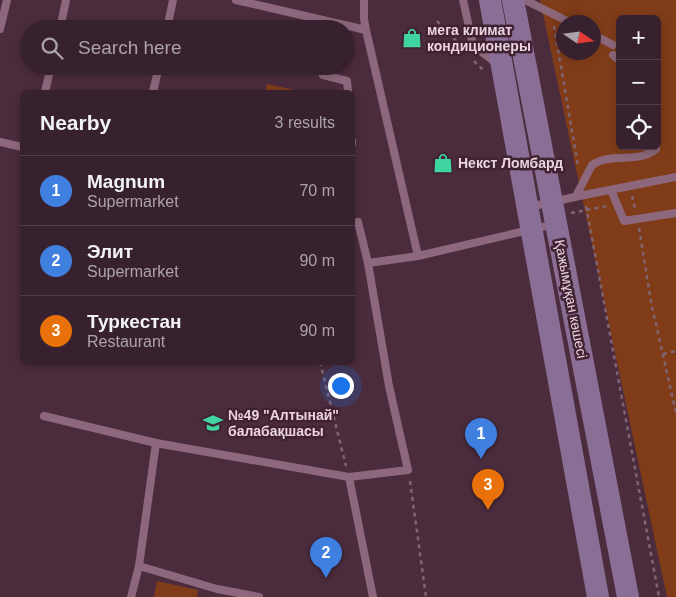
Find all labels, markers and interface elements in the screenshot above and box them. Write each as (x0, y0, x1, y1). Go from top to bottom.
north arrow (556, 15, 601, 60)
map controls (616, 15, 661, 150)
button: + (616, 15, 661, 60)
search box (20, 20, 355, 75)
place label: мега климат кондиционеры (427, 22, 531, 54)
shop icon: мега климат кондиционеры (401, 27, 423, 49)
icon: search (38, 34, 66, 62)
text: Search here (78, 37, 182, 58)
button: − (616, 60, 661, 105)
button: locate (616, 105, 661, 150)
text: Nearby (40, 111, 111, 134)
text: 3 results (275, 114, 335, 131)
shop icon: Некст Ломбард (432, 152, 454, 174)
place label: Некст Ломбард (458, 155, 563, 171)
text: Magnum (87, 171, 165, 192)
text: 1 (52, 182, 60, 199)
text: 70 m (299, 182, 335, 199)
text: Supermarket (87, 193, 179, 210)
street label: Қажымұқан көшесі (552, 238, 590, 360)
text: Элит (87, 241, 133, 262)
text: 2 (52, 252, 60, 269)
text: 90 m (299, 252, 335, 269)
text: Supermarket (87, 263, 179, 280)
text: Туркестан (87, 311, 182, 332)
text: 3 (52, 322, 60, 339)
text: 90 m (299, 322, 335, 339)
text: Restaurant (87, 333, 165, 350)
your location (328, 373, 354, 399)
place label: №49 "Алтынай" балабақшасы (228, 407, 339, 439)
school or university icon: №49 "Алтынай" балабақшасы (202, 412, 224, 434)
pin: 1 (465, 418, 497, 459)
pin: 3 (472, 469, 504, 510)
pin: 2 (310, 537, 342, 578)

